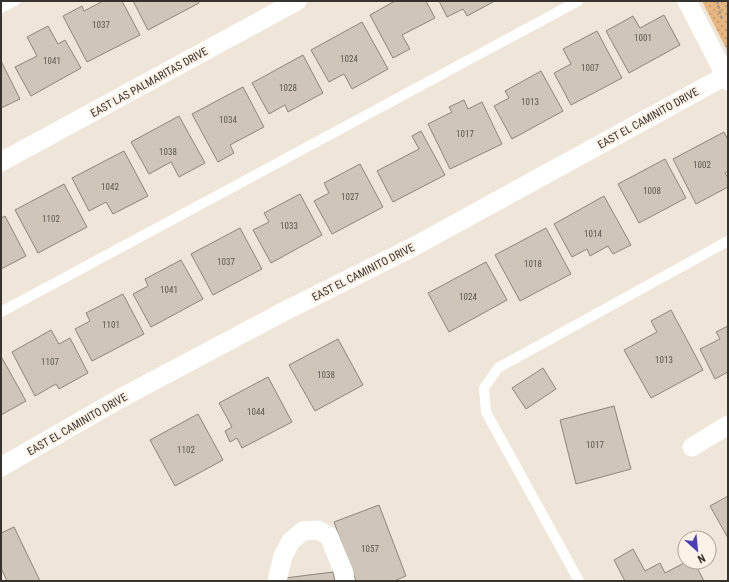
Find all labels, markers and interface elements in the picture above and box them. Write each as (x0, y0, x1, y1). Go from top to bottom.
house number: 1037 (92, 20, 110, 30)
house number: 1001 (634, 33, 652, 43)
street label: EAST LAS PALMARITAS DRIVE (88, 45, 211, 120)
house number: 1024 (340, 54, 358, 64)
house number: 1041 (43, 56, 61, 66)
house number: 1007 (581, 63, 599, 73)
house number: 1028 (279, 83, 297, 93)
street label: EAST EL CAMINITO DRIVE (596, 85, 701, 152)
house number: 1013 (521, 97, 539, 107)
house number: 1034 (219, 115, 237, 125)
house number: 1017 (456, 129, 474, 139)
house number: 1038 (159, 147, 177, 157)
house number: 1002 (693, 160, 711, 170)
house number: 1042 (101, 182, 119, 192)
house number: 1008 (643, 186, 661, 196)
house number: 1027 (341, 192, 359, 202)
house number: 1102 (42, 214, 60, 224)
house number: 1033 (280, 221, 298, 231)
house number: 1014 (584, 229, 602, 239)
street label: EAST EL CAMINITO DRIVE (310, 241, 417, 304)
house number: 1037 (217, 257, 235, 267)
house number: 1018 (524, 259, 542, 269)
house number: 1041 (160, 285, 178, 295)
house number: 1024 (459, 292, 477, 302)
house number: 1101 (102, 320, 120, 330)
house number: 1013 (655, 355, 673, 365)
house number: 1107 (41, 357, 59, 367)
house number: 1038 (317, 370, 335, 380)
street label: EAST EL CAMINITO DRIVE (25, 390, 130, 458)
house number: 1044 (247, 407, 265, 417)
house number: 1017 (586, 440, 604, 450)
house number: 1102 (177, 445, 195, 455)
north arrow (677, 530, 717, 570)
house number: 1057 (361, 544, 379, 554)
text: N (695, 551, 707, 566)

